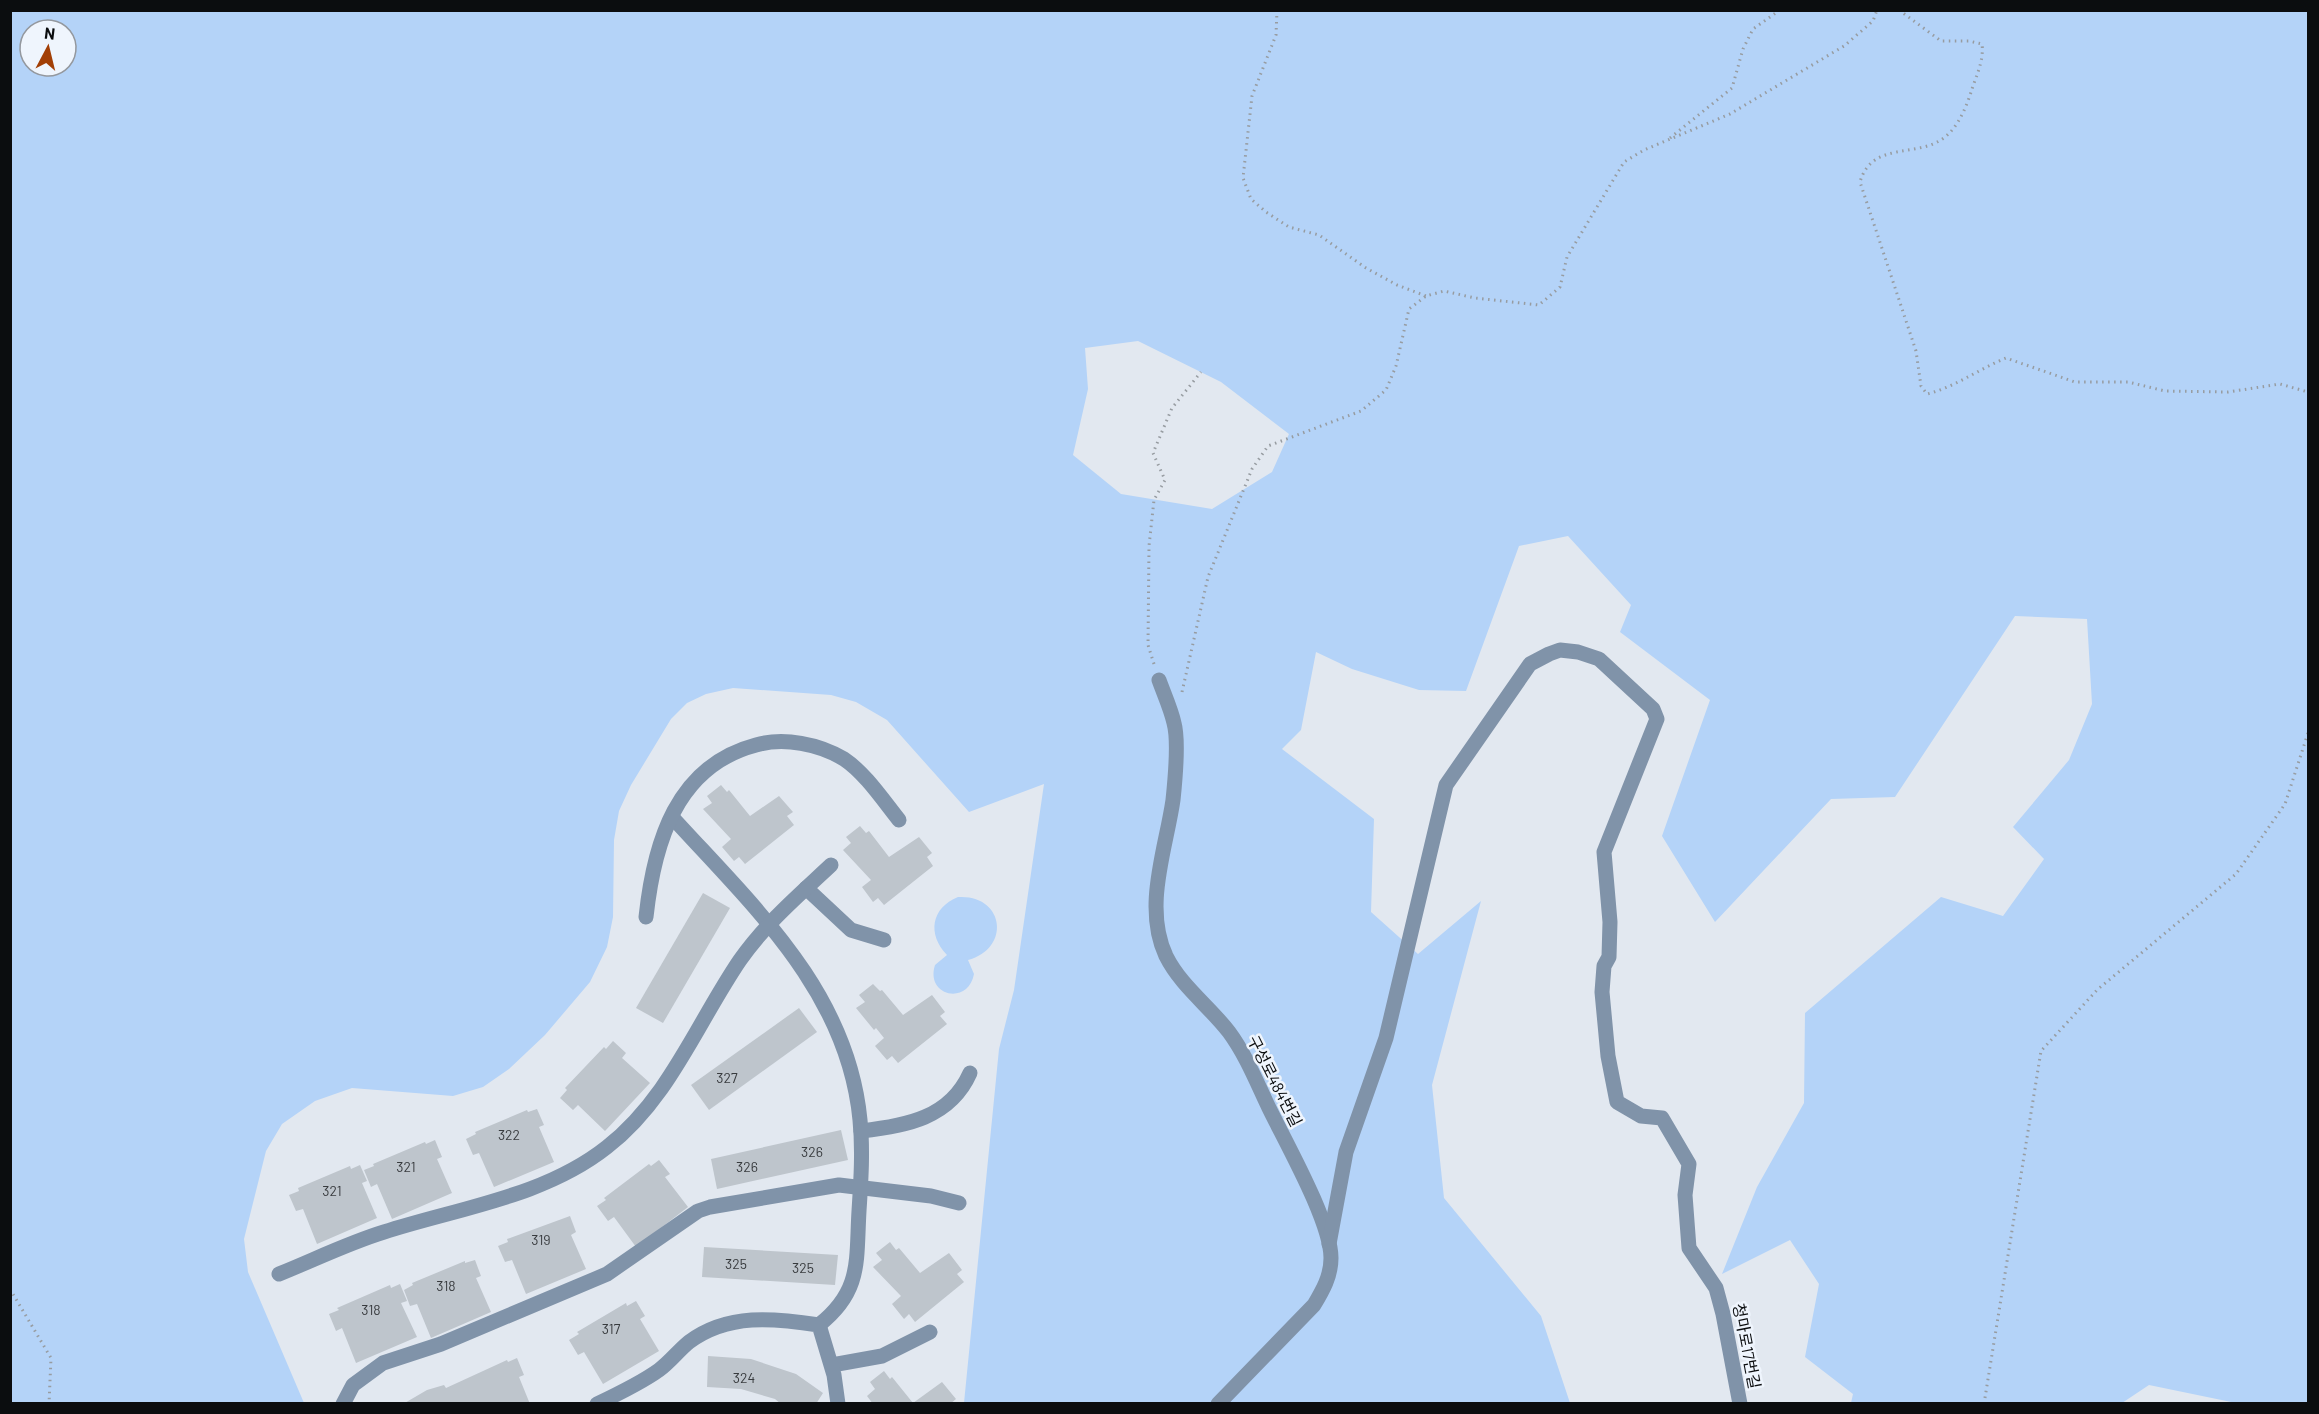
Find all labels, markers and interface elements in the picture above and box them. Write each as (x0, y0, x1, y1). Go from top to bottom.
north arrow (18, 18, 78, 78)
text: N (43, 23, 56, 43)
street label: 구성로484번길 (1244, 1032, 1307, 1129)
house number: 327 (716, 1069, 738, 1086)
house number: 322 (498, 1126, 520, 1143)
house number: 326 (801, 1143, 823, 1160)
house number: 321 (396, 1158, 416, 1175)
house number: 326 (736, 1158, 758, 1175)
house number: 321 (322, 1182, 342, 1199)
house number: 319 (531, 1231, 551, 1248)
house number: 325 (725, 1255, 747, 1272)
house number: 325 (792, 1259, 814, 1276)
house number: 318 (436, 1277, 456, 1294)
house number: 318 (361, 1301, 381, 1318)
street label: 청마로17번길 (1730, 1301, 1765, 1390)
house number: 317 (602, 1320, 621, 1337)
house number: 324 (733, 1369, 755, 1386)

